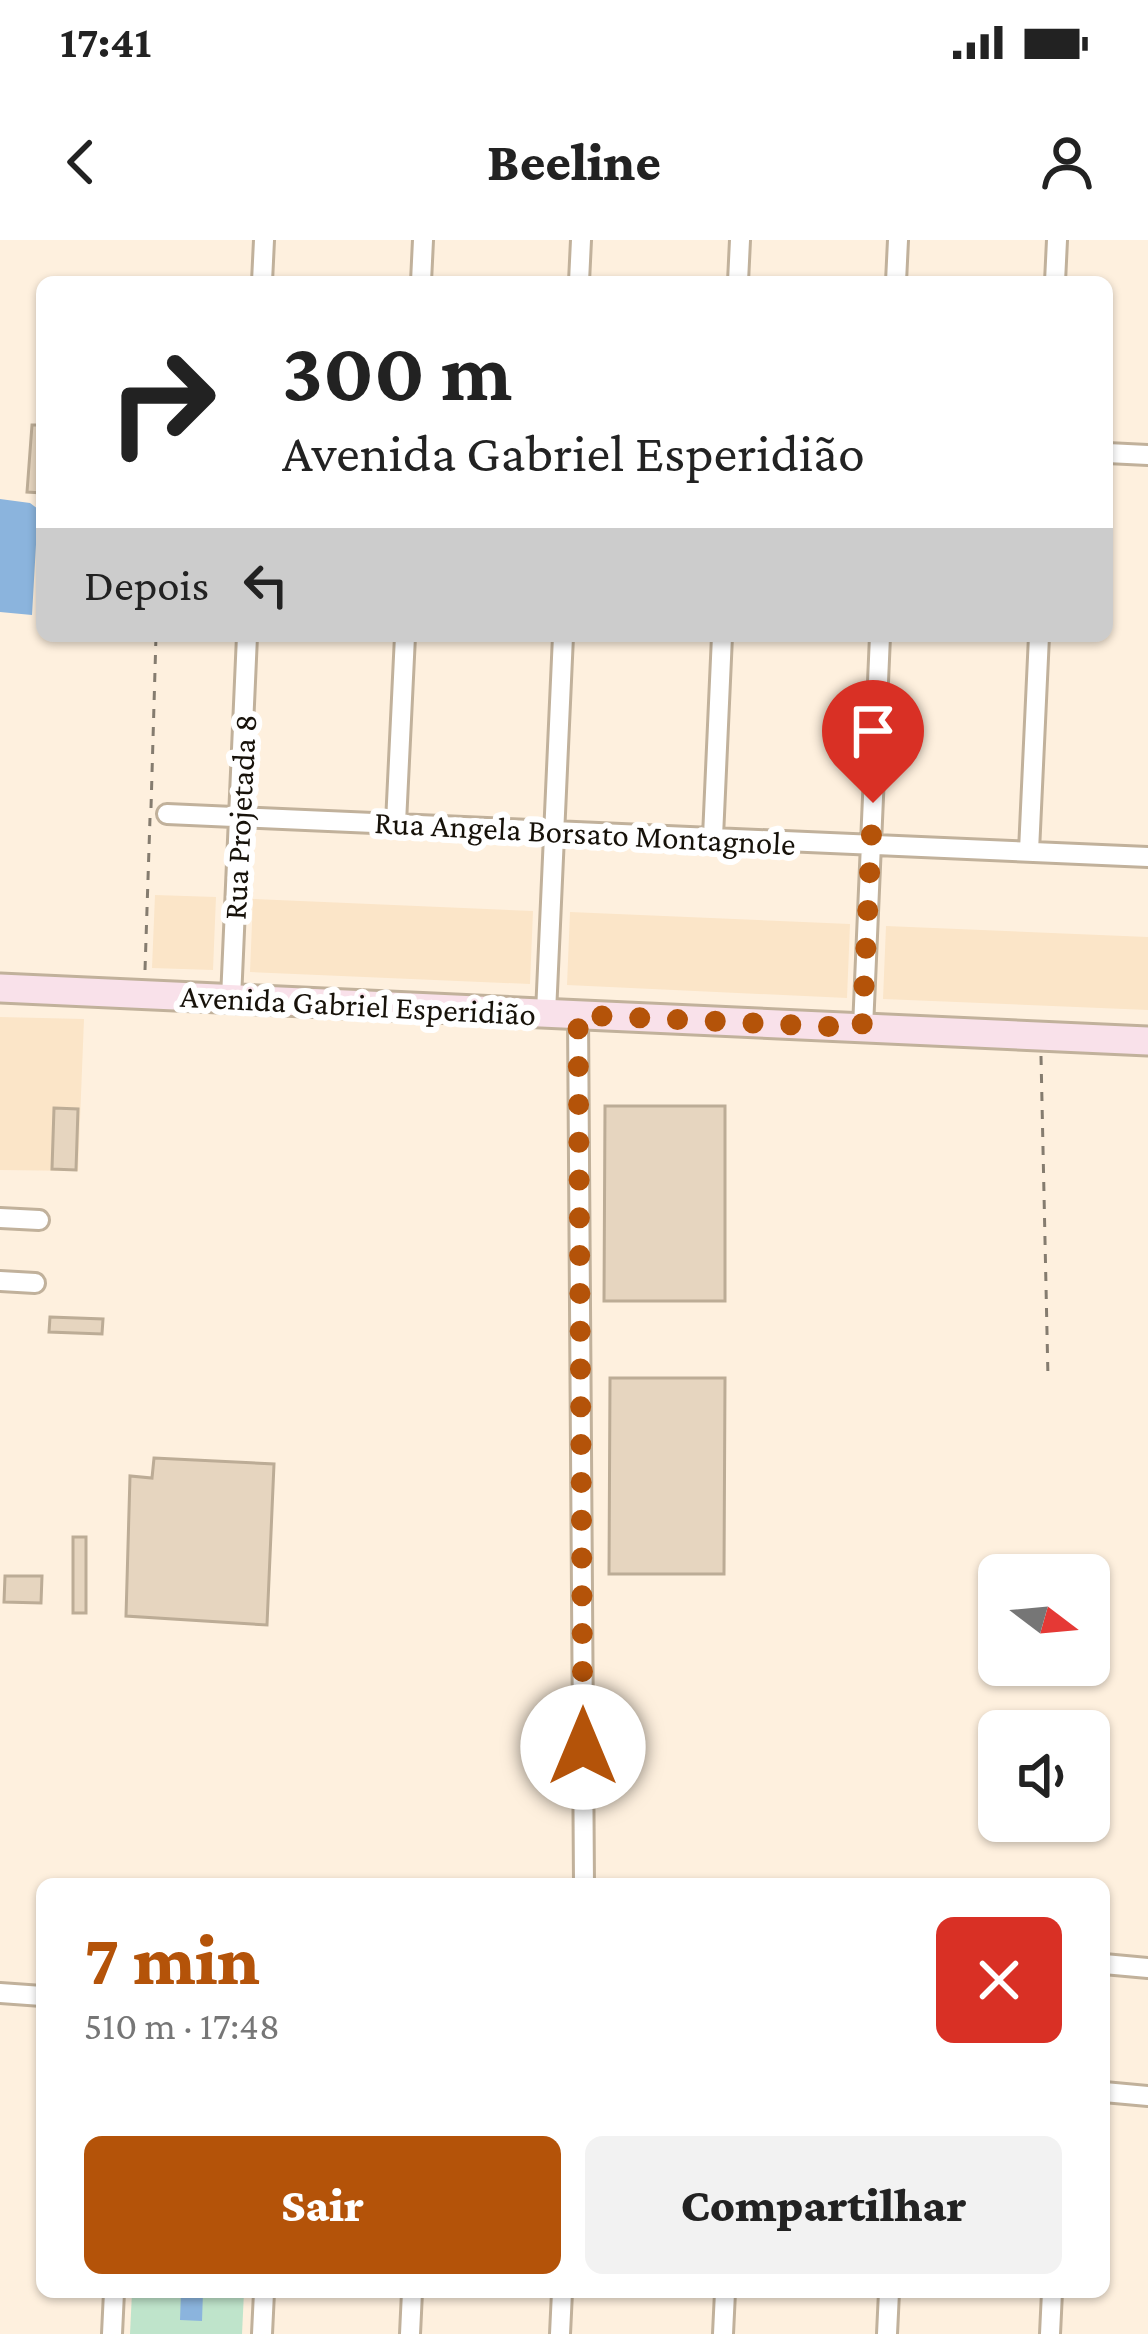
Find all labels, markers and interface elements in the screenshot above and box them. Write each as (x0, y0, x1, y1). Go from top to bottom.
text: 17:41 (60, 17, 151, 67)
icon: back (48, 129, 114, 195)
icon: person (1034, 129, 1100, 195)
text: Beeline (487, 132, 661, 192)
icon: right (84, 324, 240, 480)
text: 300 m (282, 325, 512, 418)
text: Avenida Gabriel Esperidião (282, 423, 865, 483)
icon: left (233, 552, 299, 618)
text: Depois (84, 560, 209, 610)
pin (822, 680, 924, 803)
icon: arrive (840, 698, 906, 764)
street label: Rua Projetada 8 (216, 713, 263, 921)
street label: Rua Angela Borsato Montagnole (373, 803, 797, 862)
street label: Avenida Gabriel Esperidião (179, 977, 537, 1032)
north arrow (978, 1554, 1110, 1686)
map controls (978, 1554, 1110, 1842)
position arrow (520, 1684, 646, 1810)
button: sound (978, 1710, 1110, 1842)
button: close (936, 1917, 1062, 2043)
text: 7 min (84, 1919, 260, 1999)
text: 510 m · 17:48 (84, 2004, 280, 2047)
button: Sair (84, 2136, 561, 2274)
button: Compartilhar (585, 2136, 1062, 2274)

